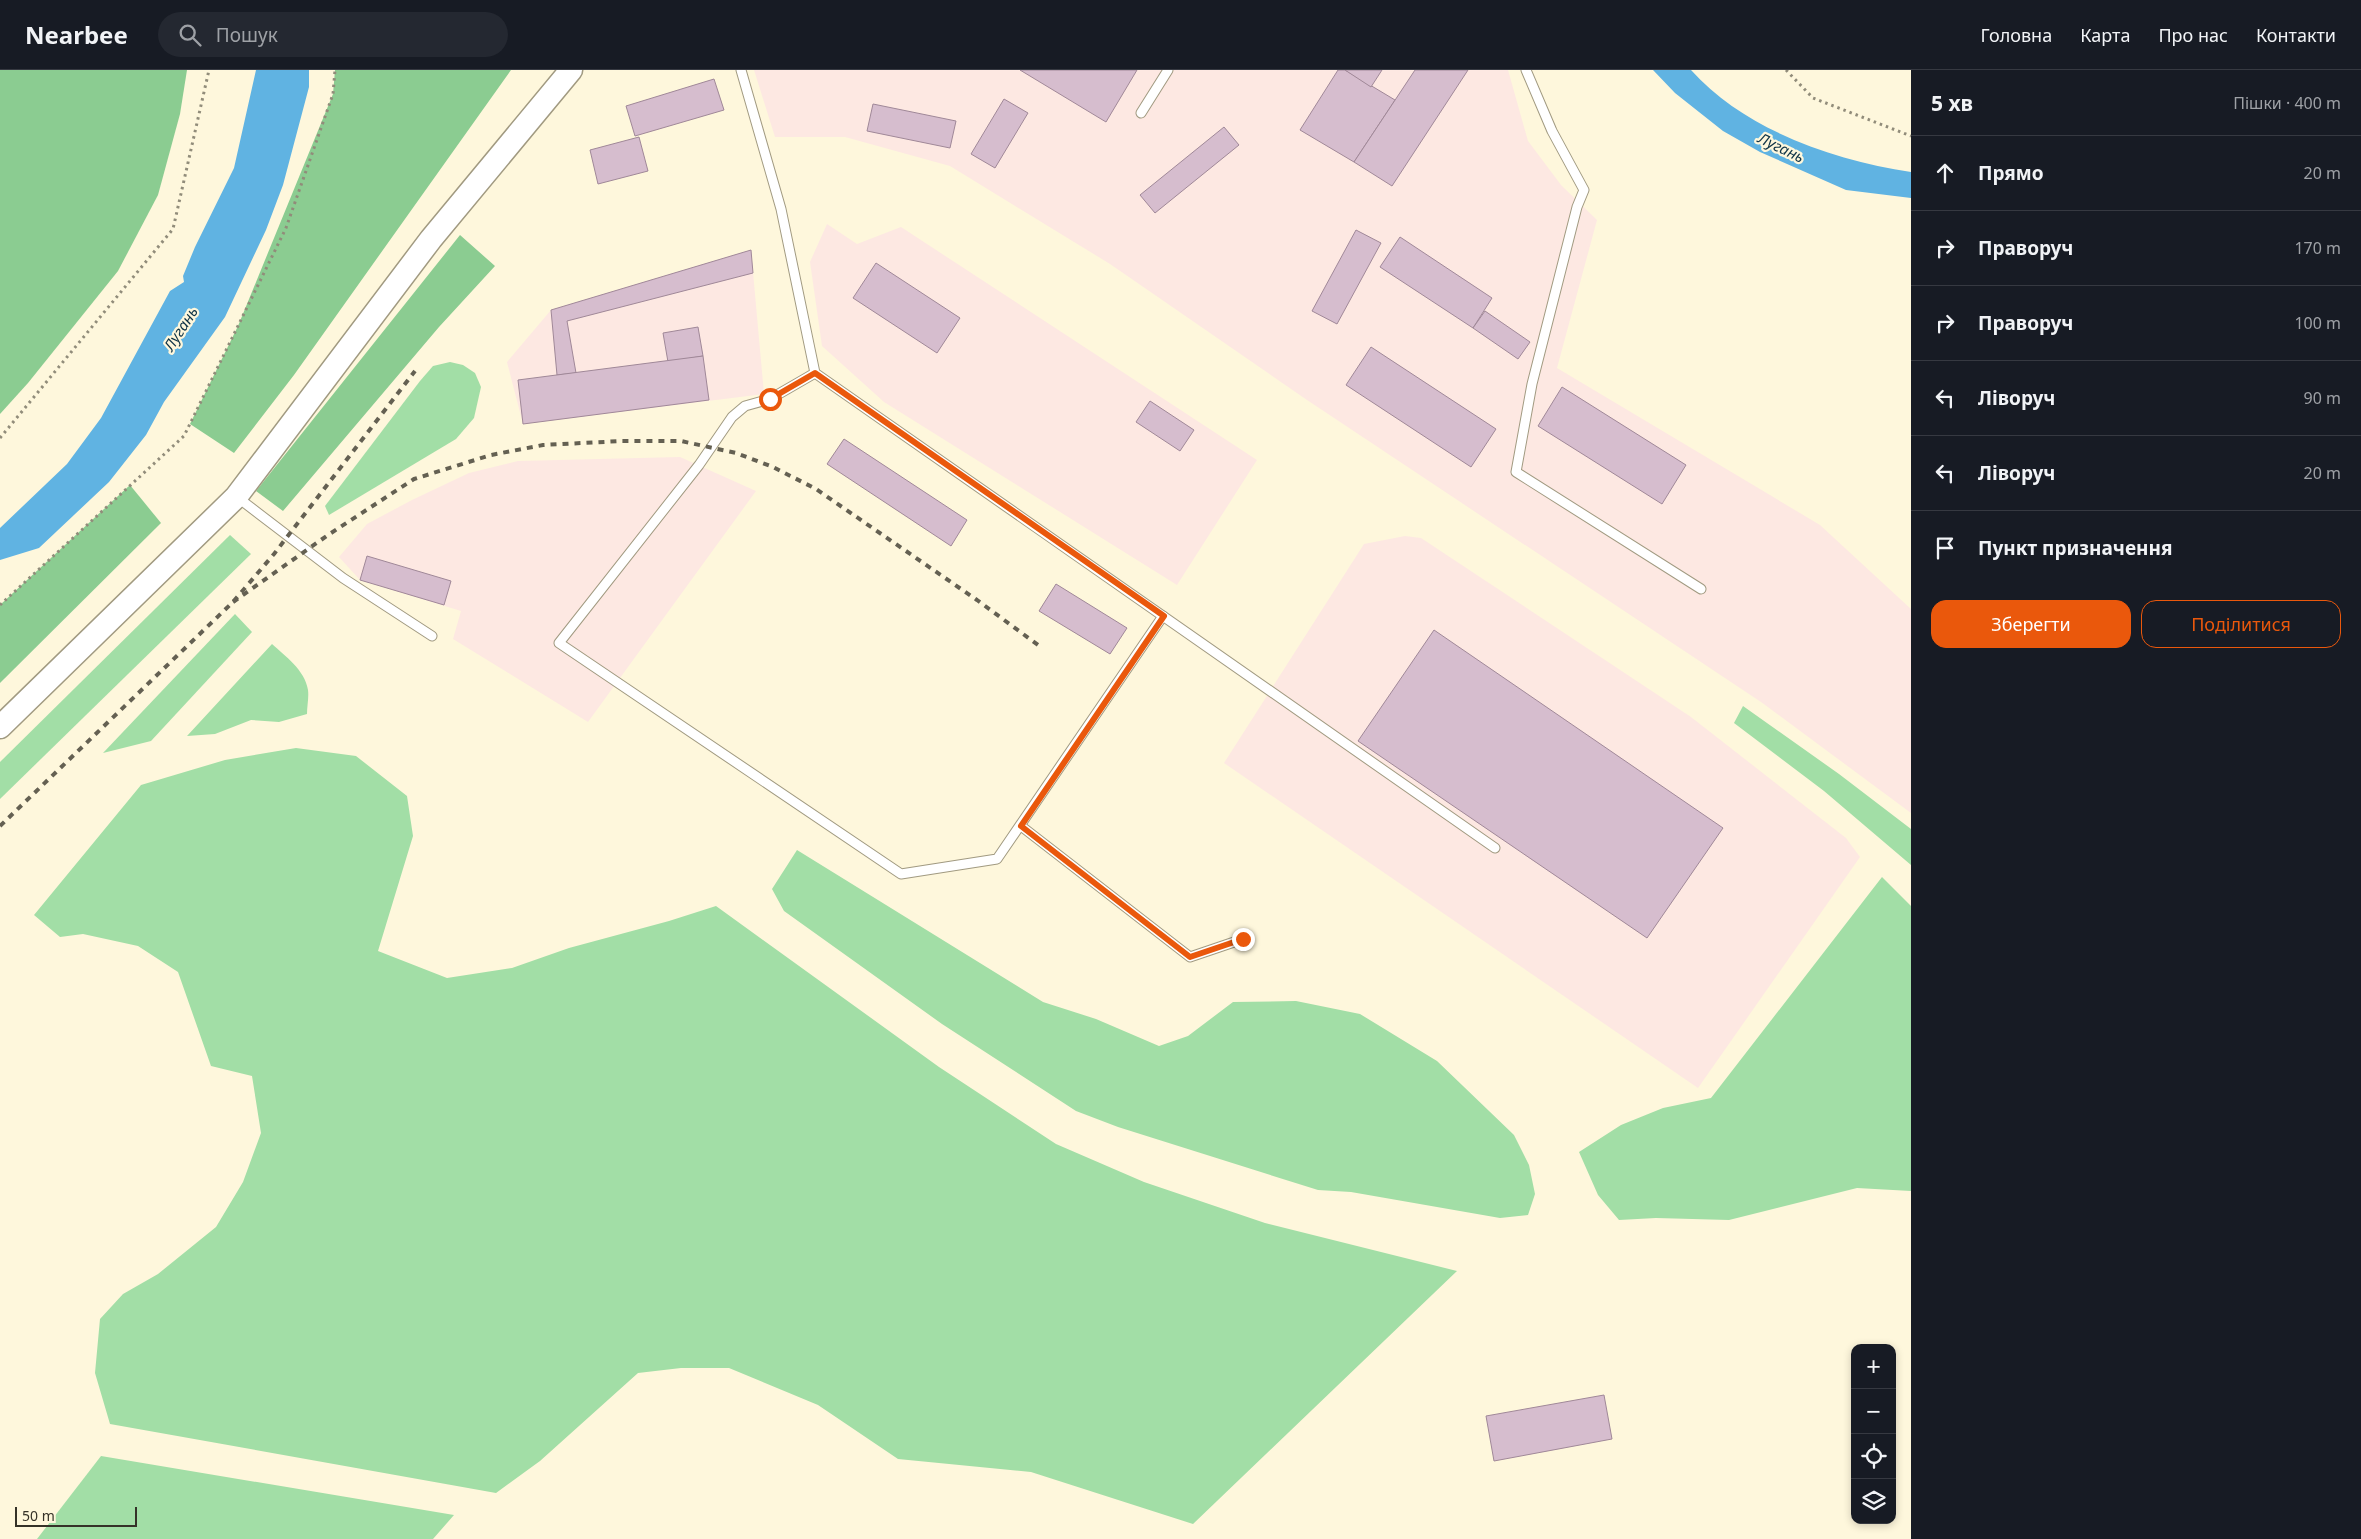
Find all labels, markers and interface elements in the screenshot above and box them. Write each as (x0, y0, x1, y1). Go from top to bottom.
search box (158, 12, 508, 57)
text: Nearbee (25, 18, 128, 51)
icon: search (176, 21, 204, 49)
text: Пошук (216, 22, 278, 48)
text: Головна (1981, 23, 2052, 47)
text: Карта (2080, 23, 2130, 47)
text: Про нас (2158, 23, 2228, 47)
text: Контакти (2256, 23, 2336, 47)
text: 5 хв (1931, 89, 1973, 117)
text: Пішки · 400 m (2233, 92, 2341, 114)
water label: Лугань (1754, 127, 1808, 167)
icon: ahead (1931, 159, 1959, 187)
text: Прямо (1978, 160, 2044, 186)
text: 20 m (2304, 162, 2341, 184)
icon: right (1931, 234, 1959, 262)
text: Праворуч (1978, 235, 2073, 261)
text: 170 m (2294, 237, 2341, 259)
water label: Лугань (158, 302, 202, 355)
icon: right (1931, 309, 1959, 337)
text: Праворуч (1978, 310, 2073, 336)
text: 100 m (2294, 312, 2341, 334)
icon: left (1931, 384, 1959, 412)
text: Ліворуч (1978, 385, 2055, 411)
text: 90 m (2304, 387, 2341, 409)
route start (759, 388, 782, 411)
icon: left (1931, 459, 1959, 487)
text: Ліворуч (1978, 460, 2055, 486)
text: 20 m (2304, 462, 2341, 484)
icon: arrive (1931, 534, 1959, 562)
text: Пункт призначення (1978, 535, 2172, 561)
button: Зберегти (1931, 600, 2131, 648)
button: Поділитися (2141, 600, 2341, 648)
route end (1232, 928, 1255, 951)
map controls (1851, 1344, 1896, 1524)
button: + (1851, 1344, 1896, 1389)
button: − (1851, 1389, 1896, 1434)
button: locate (1851, 1434, 1896, 1479)
button: layers (1851, 1479, 1896, 1524)
scale bar (15, 1504, 138, 1527)
text: 50 m (22, 1506, 55, 1525)

